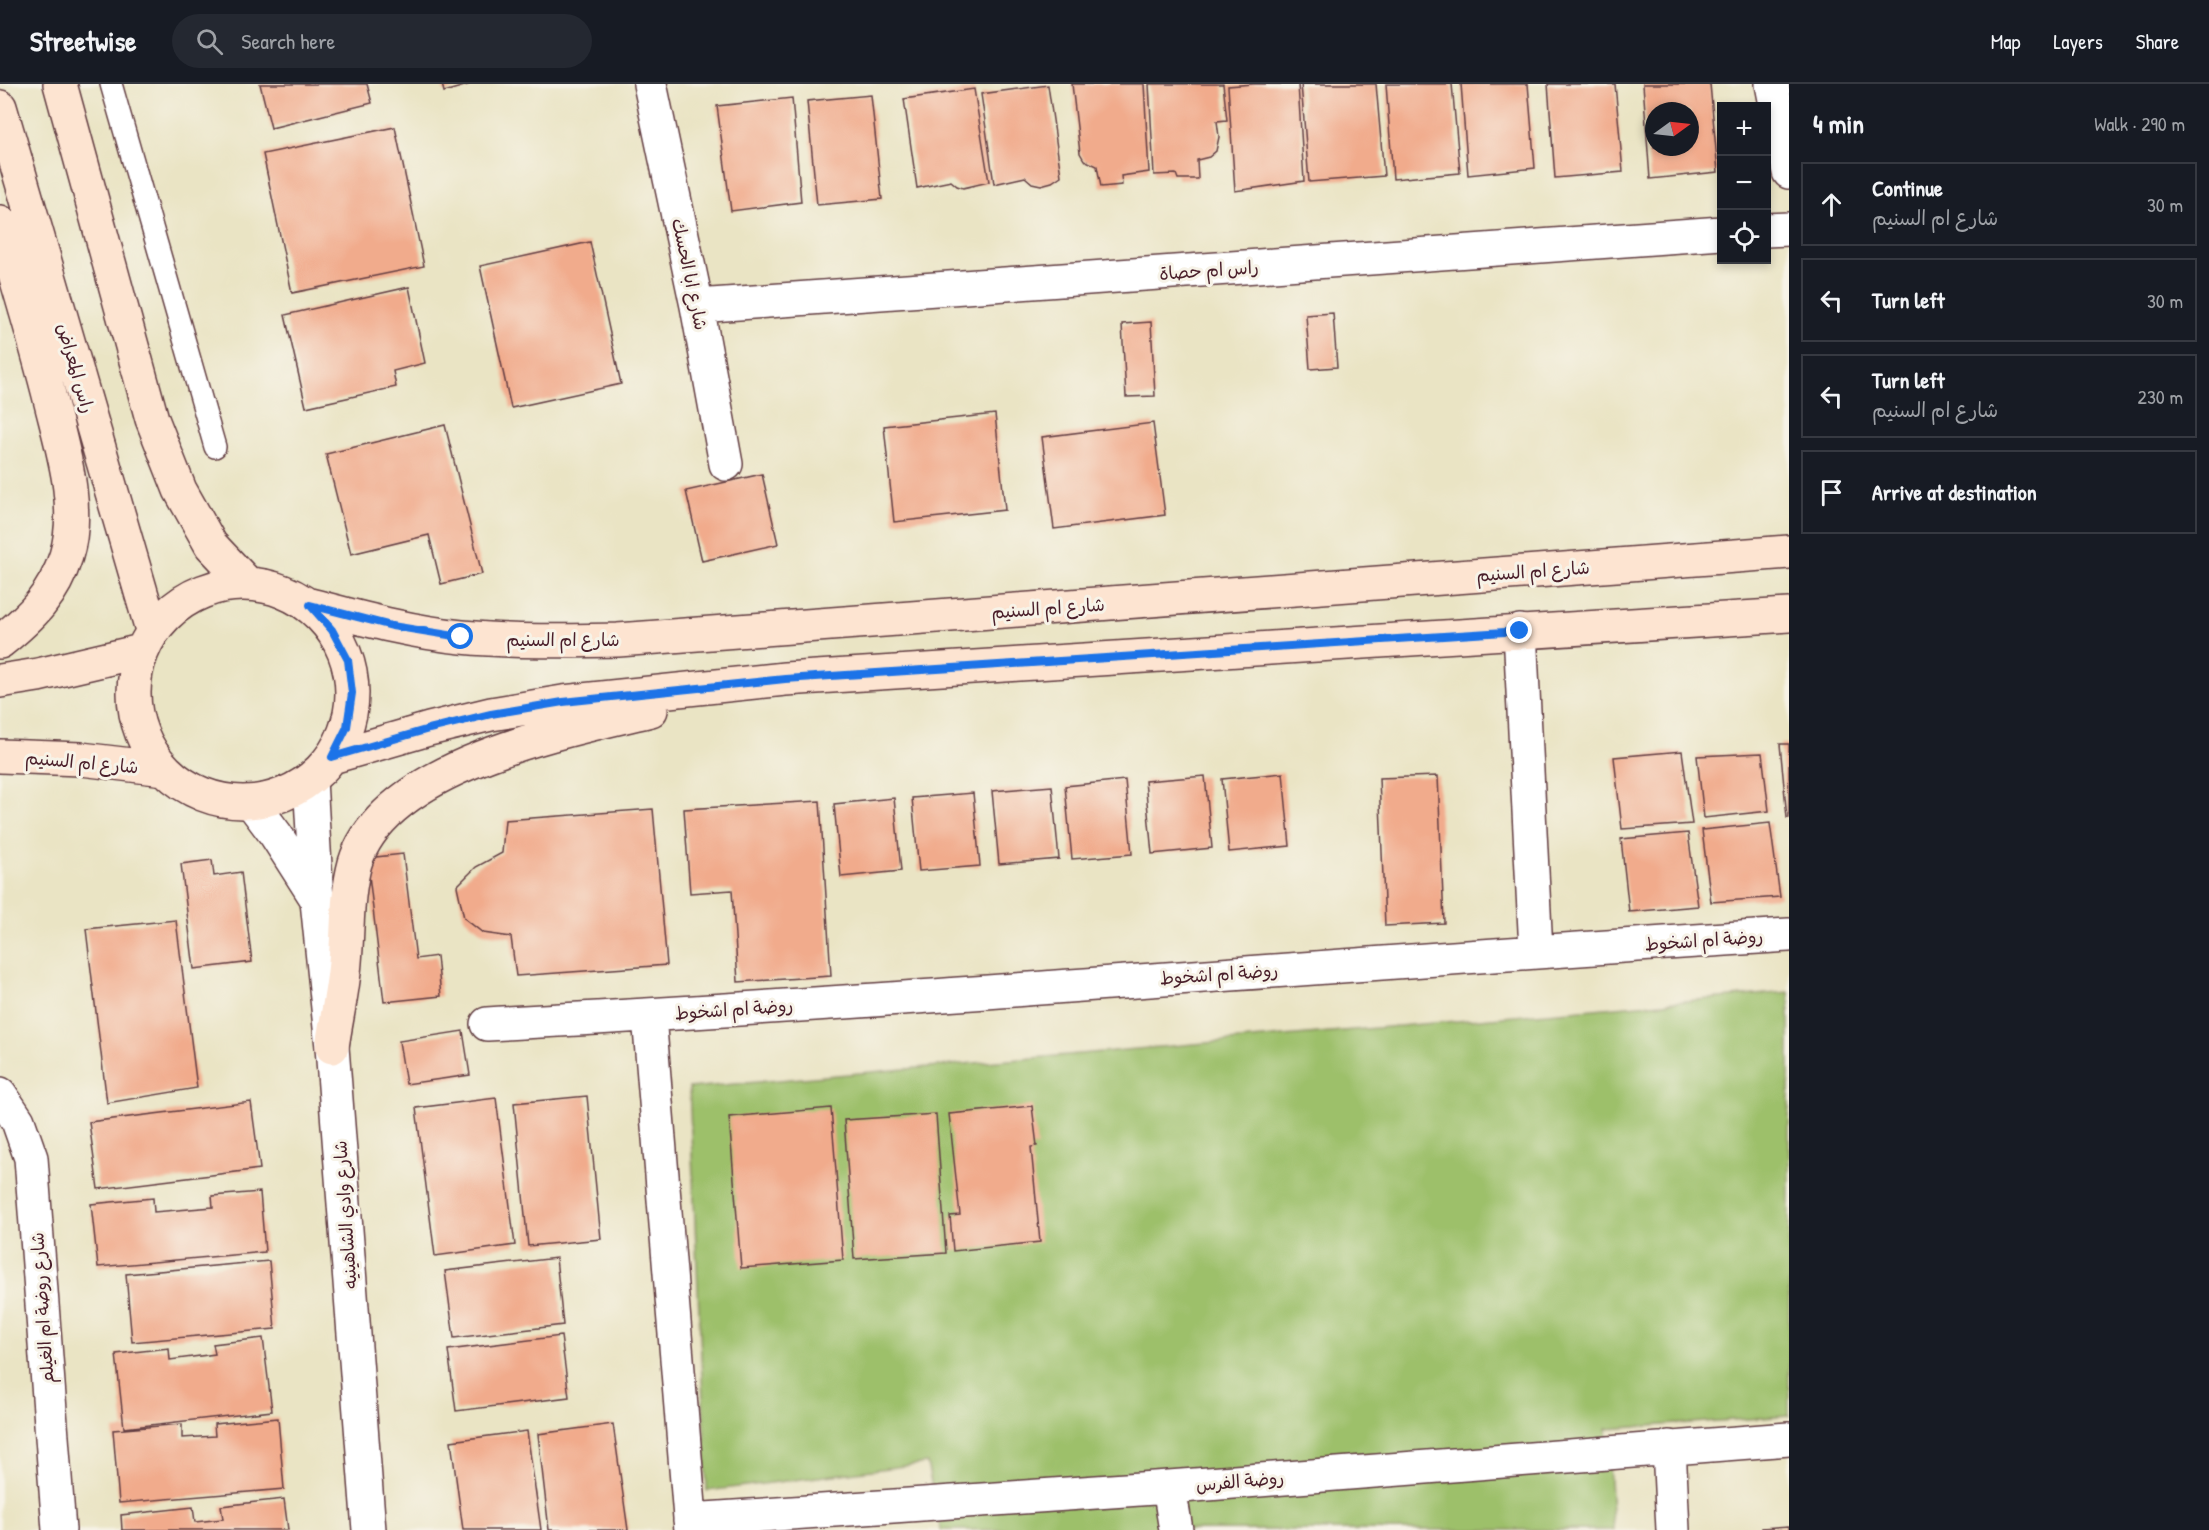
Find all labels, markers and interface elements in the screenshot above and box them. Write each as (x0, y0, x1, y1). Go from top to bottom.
search box (172, 14, 592, 68)
text: Streetwise (30, 22, 136, 60)
icon: search (193, 25, 226, 58)
text: Search here (241, 26, 335, 56)
text: Map (1991, 27, 2020, 56)
text: Layers (2053, 27, 2103, 56)
text: Share (2136, 27, 2179, 56)
north arrow (1645, 102, 1699, 156)
map controls (1717, 102, 1771, 264)
button: + (1717, 102, 1771, 156)
text: 4 min (1813, 106, 1864, 141)
text: Walk · 290 m (2094, 110, 2185, 137)
button: − (1717, 156, 1771, 210)
text: Continue (1872, 173, 1943, 203)
icon: ahead (1815, 188, 1848, 221)
text: 30 m (2147, 191, 2183, 218)
text: شارع ام السنيم (1872, 204, 1998, 231)
button: locate (1717, 210, 1771, 264)
street label: شارع ابا الحسك (666, 216, 714, 332)
street label: راس ام حصاة (1158, 254, 1260, 288)
icon: left (1815, 284, 1848, 317)
text: Turn left (1872, 285, 1945, 315)
text: 30 m (2147, 287, 2183, 314)
street label: راس المعراض (51, 320, 101, 416)
text: Turn left (1872, 365, 1945, 395)
icon: left (1815, 380, 1848, 413)
text: 230 m (2138, 383, 2183, 410)
text: شارع ام السنيم (1872, 396, 1998, 423)
icon: arrive (1815, 476, 1848, 509)
text: Arrive at destination (1872, 477, 2037, 507)
street label: شارع ام السنيم (1475, 555, 1591, 589)
street label: شارع ام السنيم (990, 592, 1106, 626)
route end (1506, 617, 1532, 643)
route start (447, 623, 473, 649)
street label: شارع ام السنيم (506, 627, 620, 654)
street label: شارع ام السنيم (24, 745, 140, 781)
street label: روضة ام اشخوط (1644, 923, 1764, 959)
street label: روضة ام اشخوط (1159, 957, 1279, 993)
street label: روضة ام اشخوط (674, 992, 794, 1028)
street label: شارع وادي الشاهينيه (327, 1140, 364, 1290)
street label: شارع روضة ام الغيلم (24, 1231, 62, 1385)
street label: روضة الفرس (1195, 1465, 1285, 1497)

